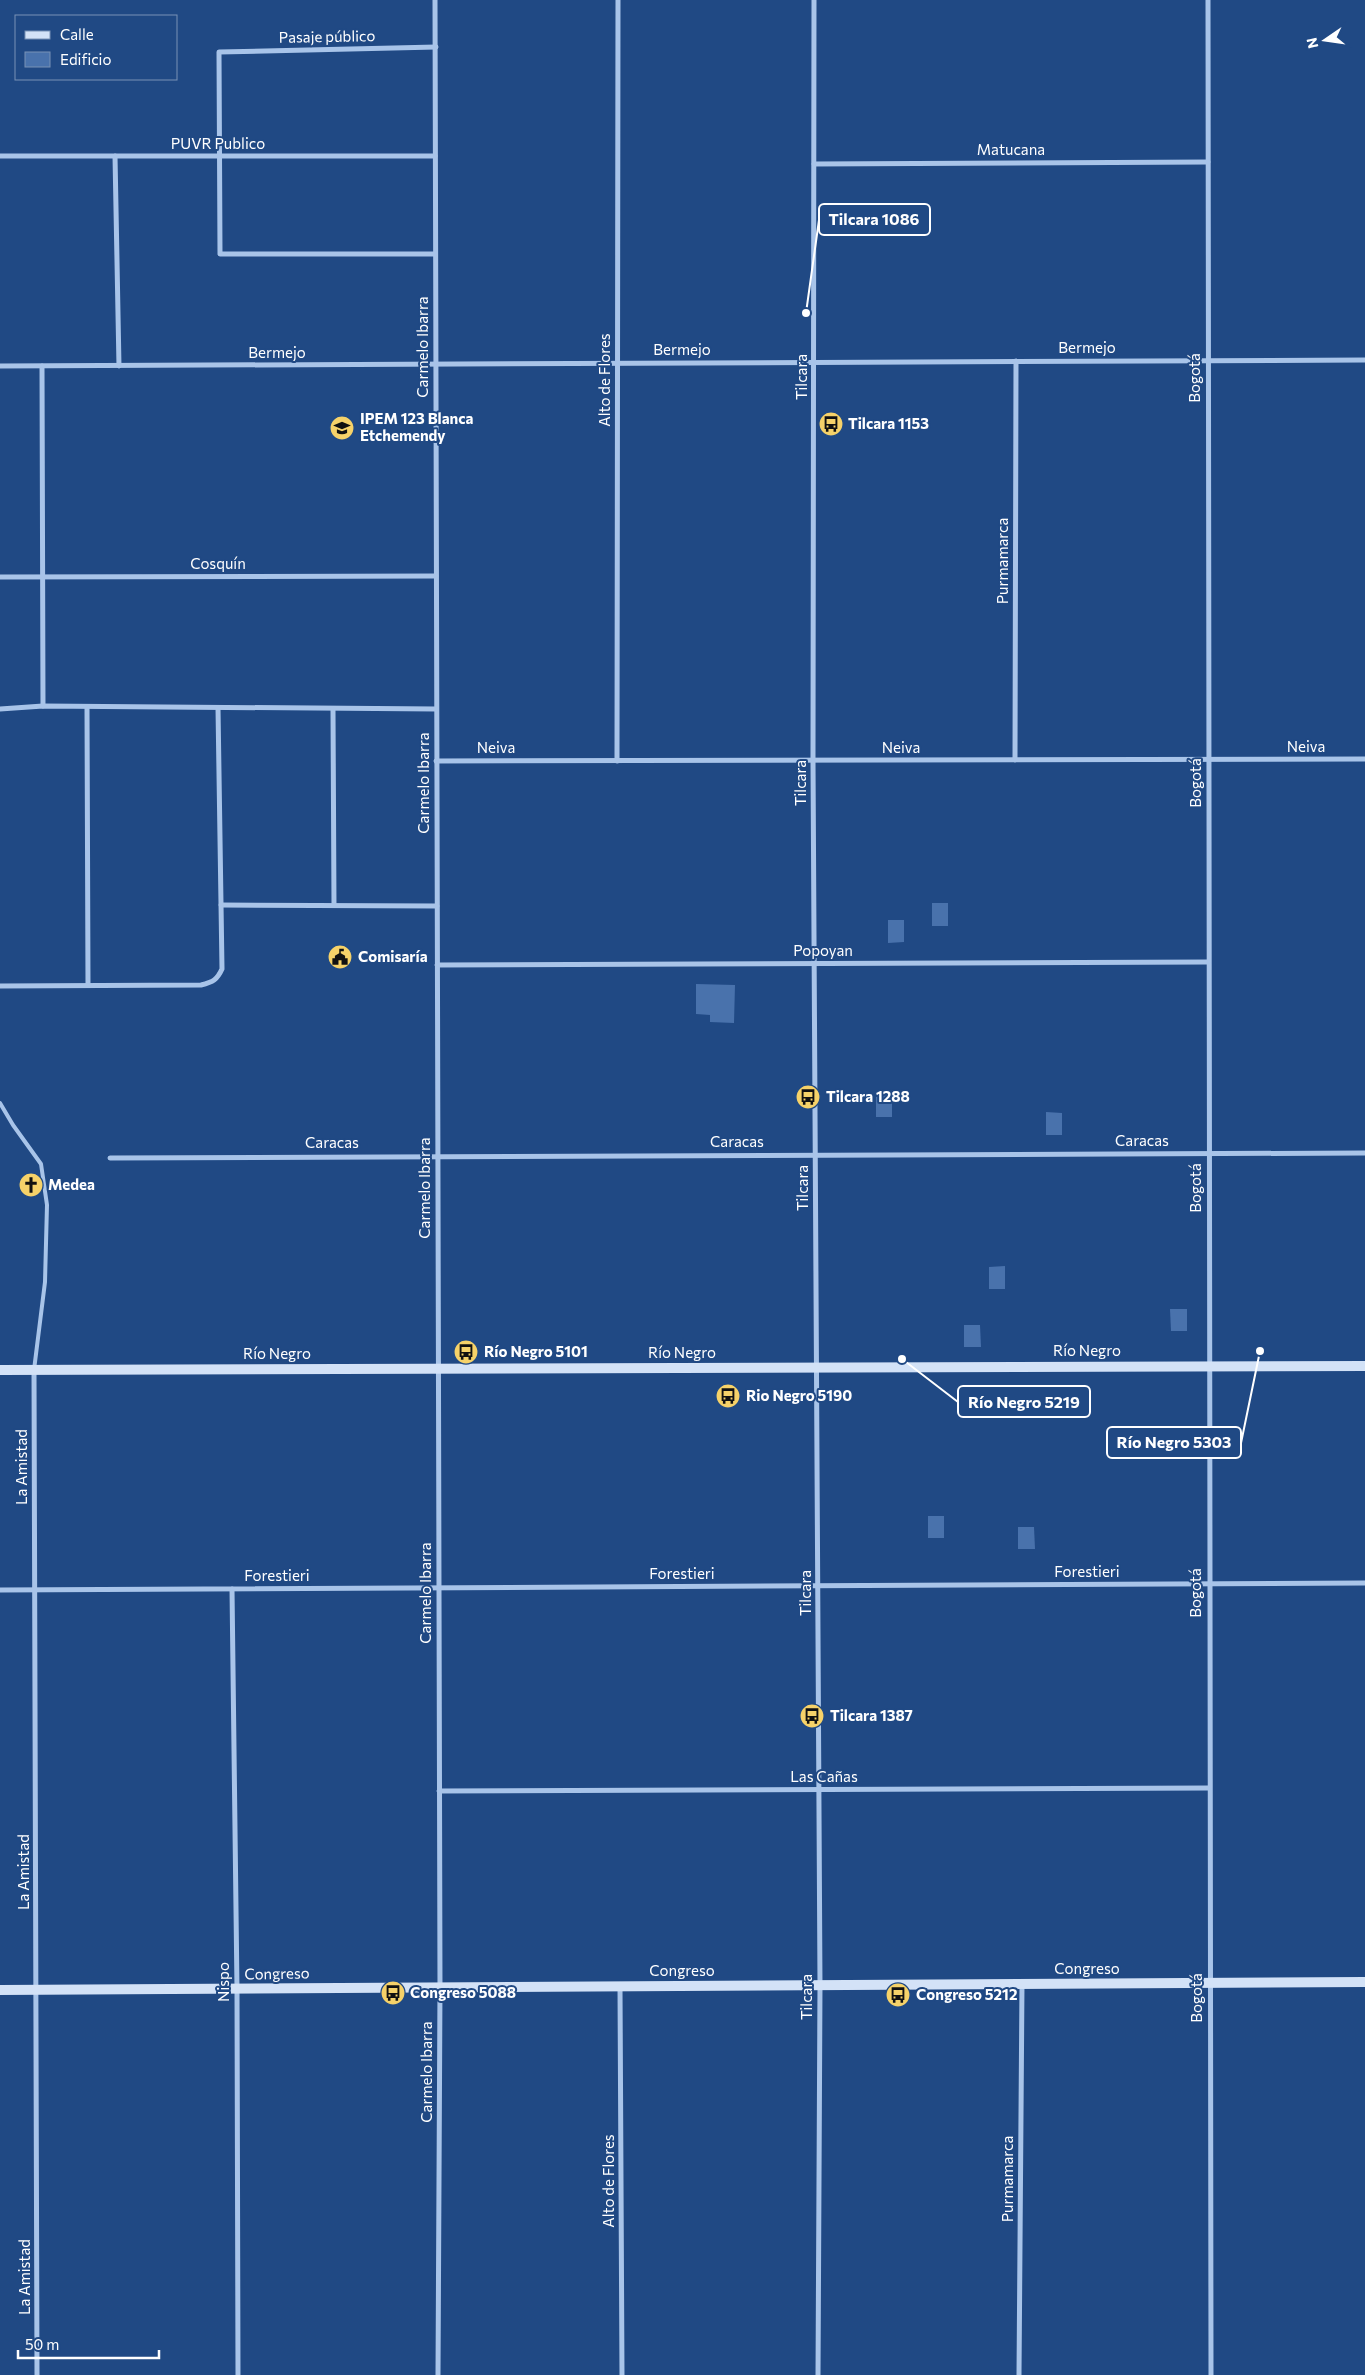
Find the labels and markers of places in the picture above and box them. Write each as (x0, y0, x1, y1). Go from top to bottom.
callout: Tilcara 1086 (819, 204, 930, 235)
place label: IPEM 123 Blanca Etchemendy (360, 409, 474, 444)
bus stop icon: Tilcara 1153 (818, 411, 844, 437)
place label: Tilcara 1153 (848, 414, 929, 432)
school or university icon: IPEM 123 Blanca Etchemendy (329, 415, 355, 441)
public building icon: Comisaría (327, 944, 353, 970)
place label: Comisaría (358, 947, 428, 965)
bus stop icon: Tilcara 1288 (795, 1084, 821, 1110)
place label: Tilcara 1288 (826, 1087, 910, 1105)
church icon: Medea (18, 1172, 44, 1198)
place label: Medea (48, 1175, 95, 1193)
bus stop icon: Río Negro 5101 (453, 1339, 479, 1365)
place label: Río Negro 5101 (484, 1342, 588, 1360)
bus stop icon: Rio Negro 5190 (715, 1383, 741, 1409)
place label: Rio Negro 5190 (746, 1386, 852, 1404)
callout: Río Negro 5219 (958, 1386, 1090, 1417)
callout: Río Negro 5303 (1107, 1427, 1241, 1458)
bus stop icon: Tilcara 1387 (799, 1703, 825, 1729)
place label: Tilcara 1387 (830, 1706, 913, 1724)
bus stop icon: Congreso 5088 (380, 1980, 406, 2006)
bus stop icon: Congreso 5212 (885, 1982, 911, 2008)
place label: Congreso 5088 (410, 1983, 516, 2001)
place label: Congreso 5212 (916, 1985, 1017, 2003)

